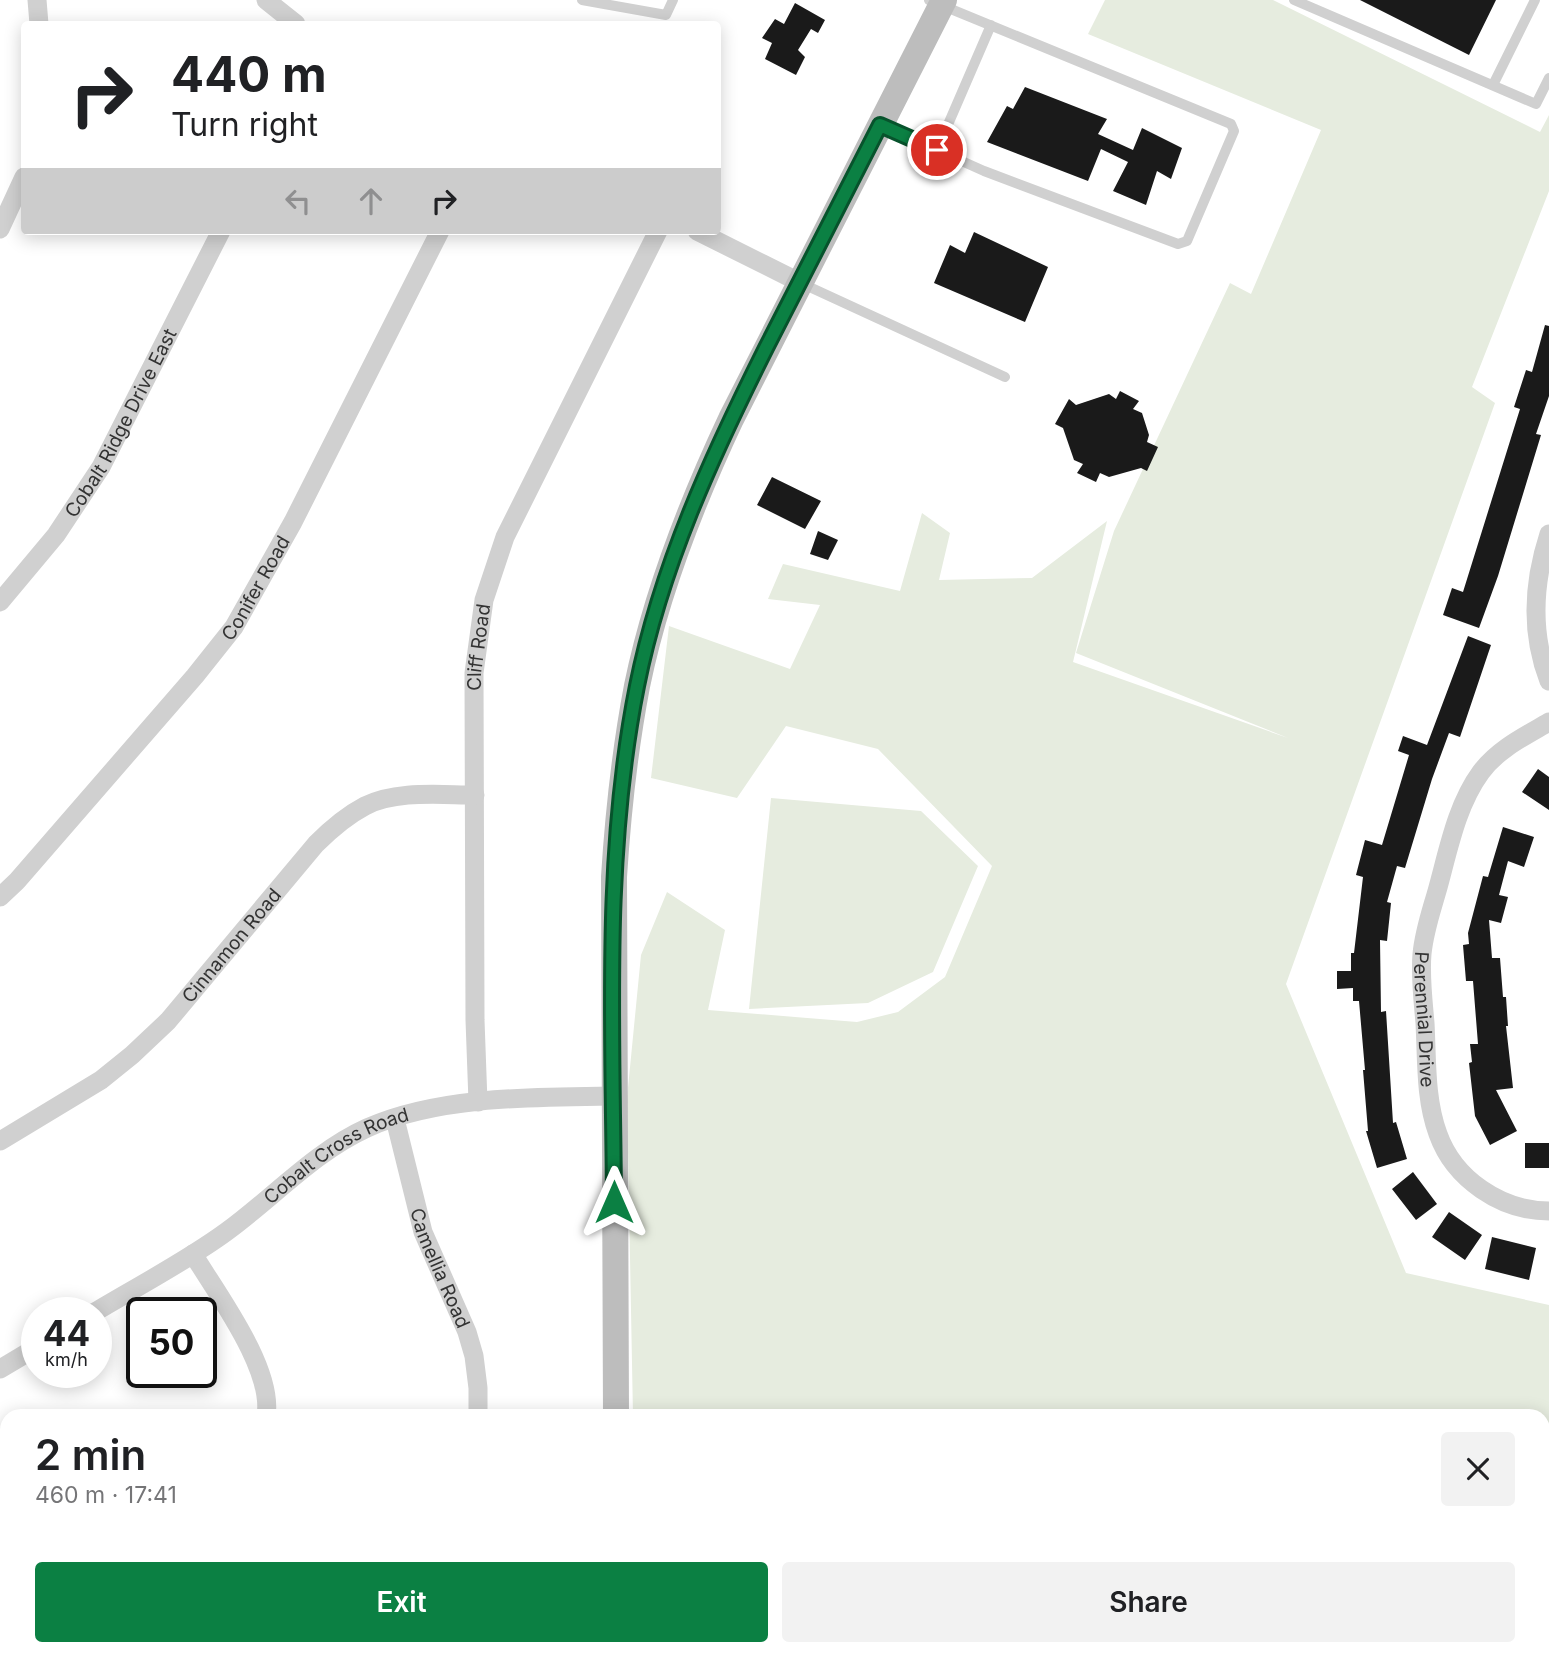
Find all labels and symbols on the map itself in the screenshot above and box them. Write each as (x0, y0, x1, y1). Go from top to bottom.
pin (907, 120, 967, 180)
street label: Cobalt Ridge Drive East (60, 325, 181, 522)
street label: Conifer Road (217, 532, 295, 645)
street label: Cliff Road (463, 602, 495, 691)
street label: Cinnamon Road (177, 884, 286, 1008)
street label: Perennial Drive (1409, 951, 1439, 1088)
street label: Cobalt Cross Road (259, 1103, 411, 1209)
position arrow (577, 1165, 651, 1239)
street label: Camellia Road (405, 1206, 475, 1332)
speed limit sign: 50 (126, 1297, 217, 1388)

